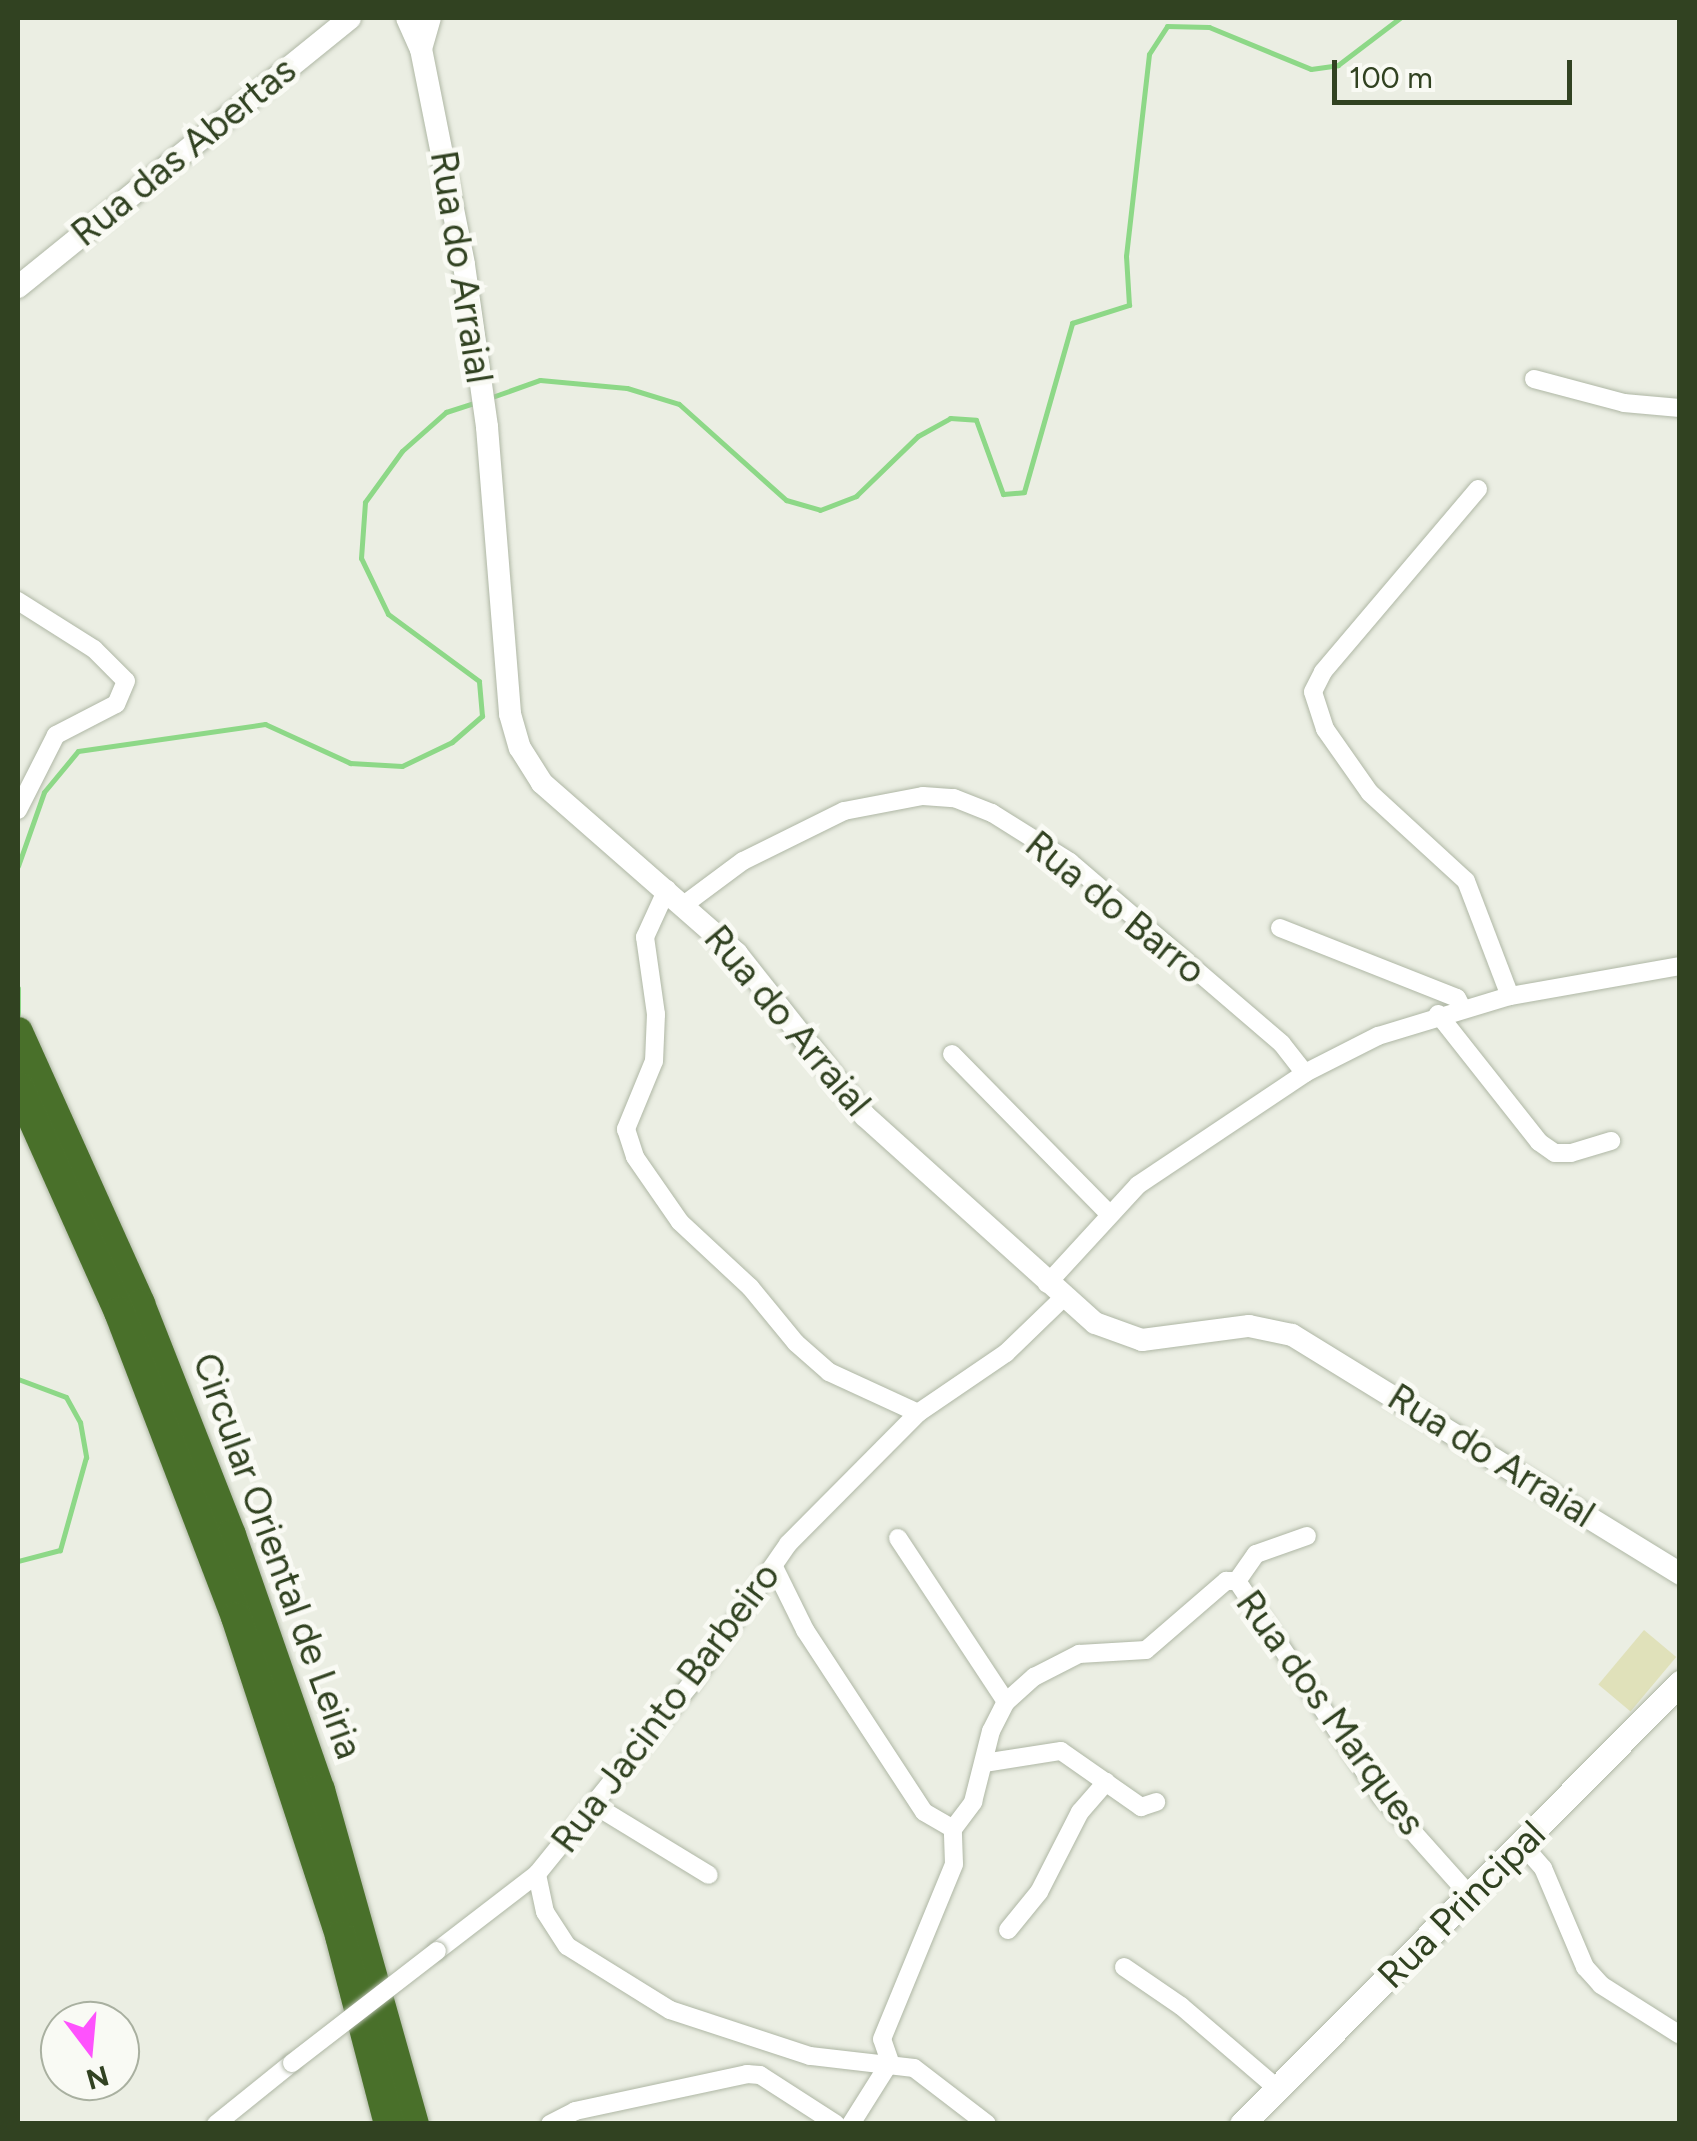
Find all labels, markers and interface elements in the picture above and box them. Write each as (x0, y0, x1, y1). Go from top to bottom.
scale bar (1337, 40, 1577, 102)
street label: Rua das Abertas (63, 48, 305, 256)
text: 100 m (1349, 59, 1433, 96)
street label: Rua do Arraial (420, 147, 502, 387)
street label: Rua do Barro (1016, 822, 1214, 994)
street label: Rua do Arraial (694, 916, 880, 1126)
street label: Circular Oriental de Leiria (182, 1347, 372, 1765)
street label: Rua do Arraial (1379, 1374, 1603, 1538)
street label: Rua Jacinto Barbeiro (542, 1554, 790, 1862)
street label: Rua dos Marques (1226, 1582, 1434, 1844)
street label: Rua Principal (1369, 1812, 1555, 1998)
north arrow (40, 2001, 140, 2101)
text: N (83, 2059, 113, 2097)

